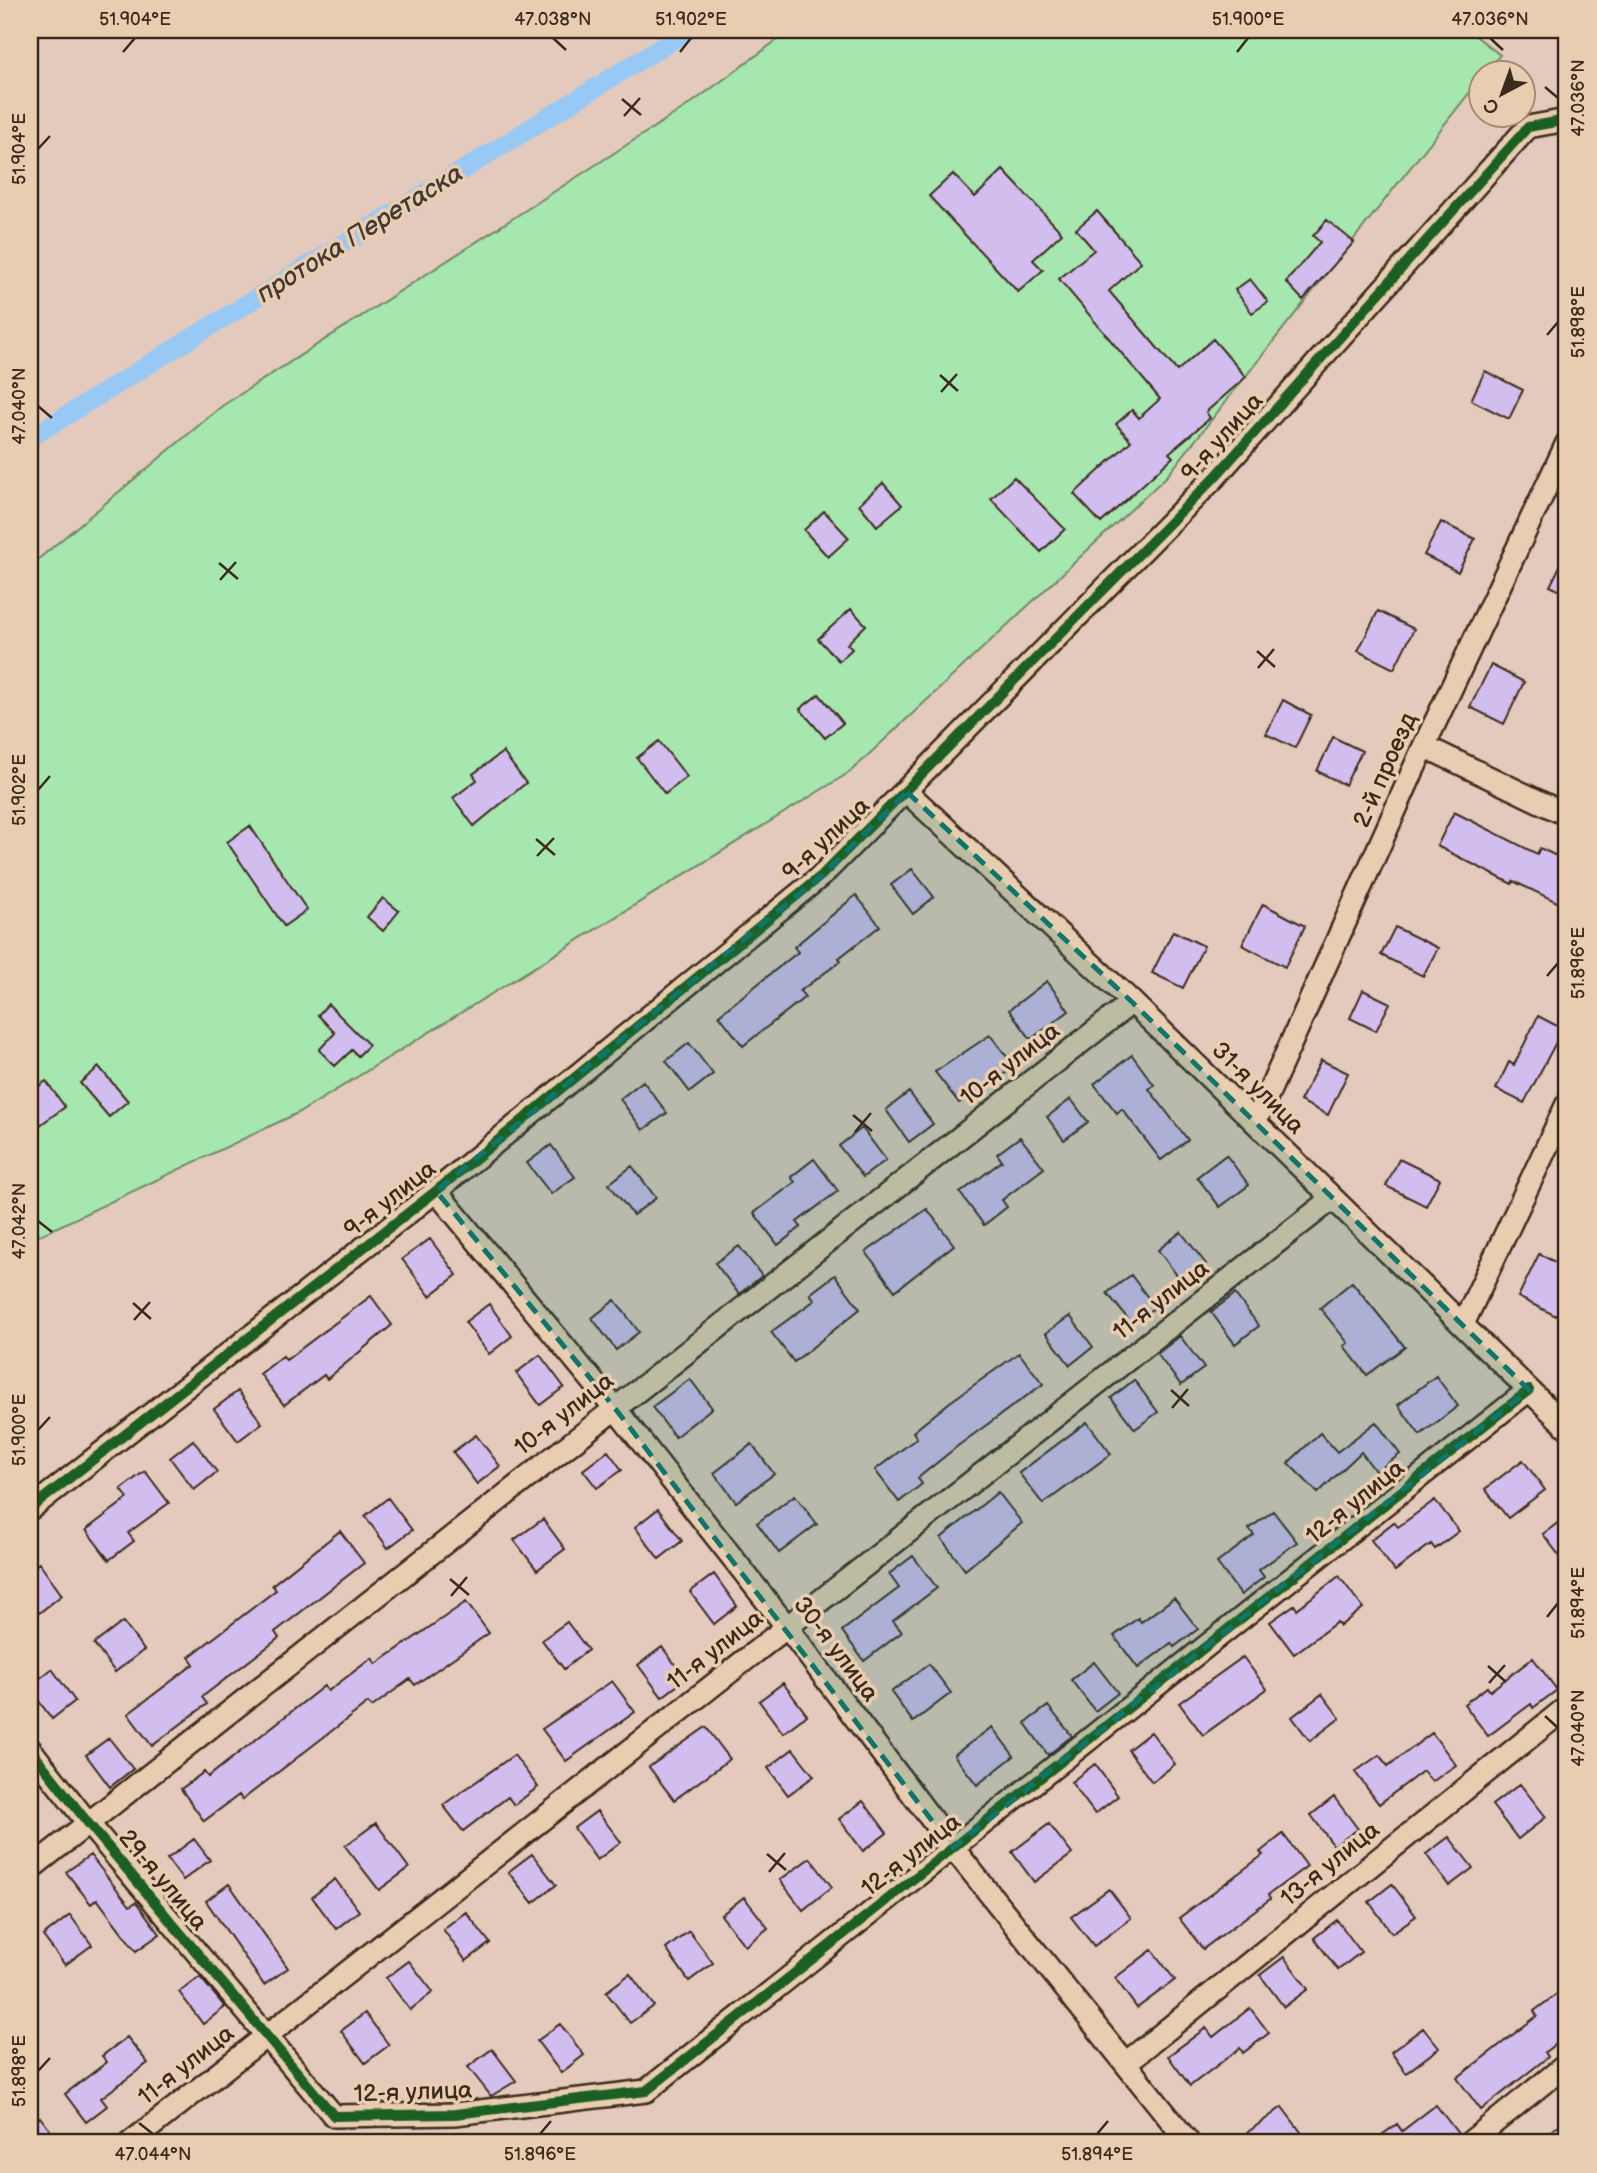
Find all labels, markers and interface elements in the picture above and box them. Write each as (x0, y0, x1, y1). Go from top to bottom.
text: 51.904°E (99, 9, 171, 30)
text: 47.038°N (514, 9, 592, 30)
text: 51.902°E (655, 9, 727, 30)
text: 51.900°E (1212, 9, 1284, 30)
text: 47.036°N (1451, 9, 1529, 30)
text: 47.036°N (1568, 59, 1589, 137)
north arrow (1468, 60, 1538, 130)
text: С (1479, 93, 1504, 119)
text: 51.904°E (9, 113, 30, 185)
water label: протока Перетаска (251, 158, 469, 310)
text: 51.898°E (1568, 286, 1589, 358)
text: 47.040°N (9, 367, 30, 445)
street label: 9-я улица (1175, 387, 1269, 487)
street label: 2-й проезд (1347, 708, 1423, 832)
text: 51.902°E (9, 754, 30, 826)
street label: 9-я улица (776, 791, 876, 887)
text: 51.896°E (1568, 927, 1589, 999)
street label: 10-я улица (954, 1016, 1066, 1112)
street label: 31-я улица (1206, 1036, 1310, 1140)
street label: 9-я улица (338, 1154, 442, 1244)
text: 47.042°N (9, 1183, 30, 1259)
street label: 11-я улица (1107, 1254, 1215, 1346)
street label: 10-я улица (508, 1366, 620, 1462)
text: 51.900°E (9, 1394, 30, 1466)
street label: 12-я улица (1300, 1453, 1410, 1551)
text: 51.894°E (1568, 1567, 1589, 1639)
street label: 30-я улица (787, 1591, 885, 1707)
street label: 11-я улица (661, 1604, 769, 1696)
text: 47.040°N (1568, 1689, 1589, 1767)
street label: 12-я улица (855, 1807, 967, 1903)
street label: 13-я улица (1275, 1815, 1385, 1913)
street label: 29-я улица (112, 1824, 214, 1936)
street label: 11-я улица (132, 2019, 240, 2111)
text: 51.898°E (9, 2035, 30, 2107)
street label: 12-я улица (353, 2075, 473, 2109)
text: 47.044°N (115, 2144, 192, 2165)
text: 51.896°E (504, 2144, 576, 2165)
text: 51.894°E (1061, 2144, 1133, 2165)

